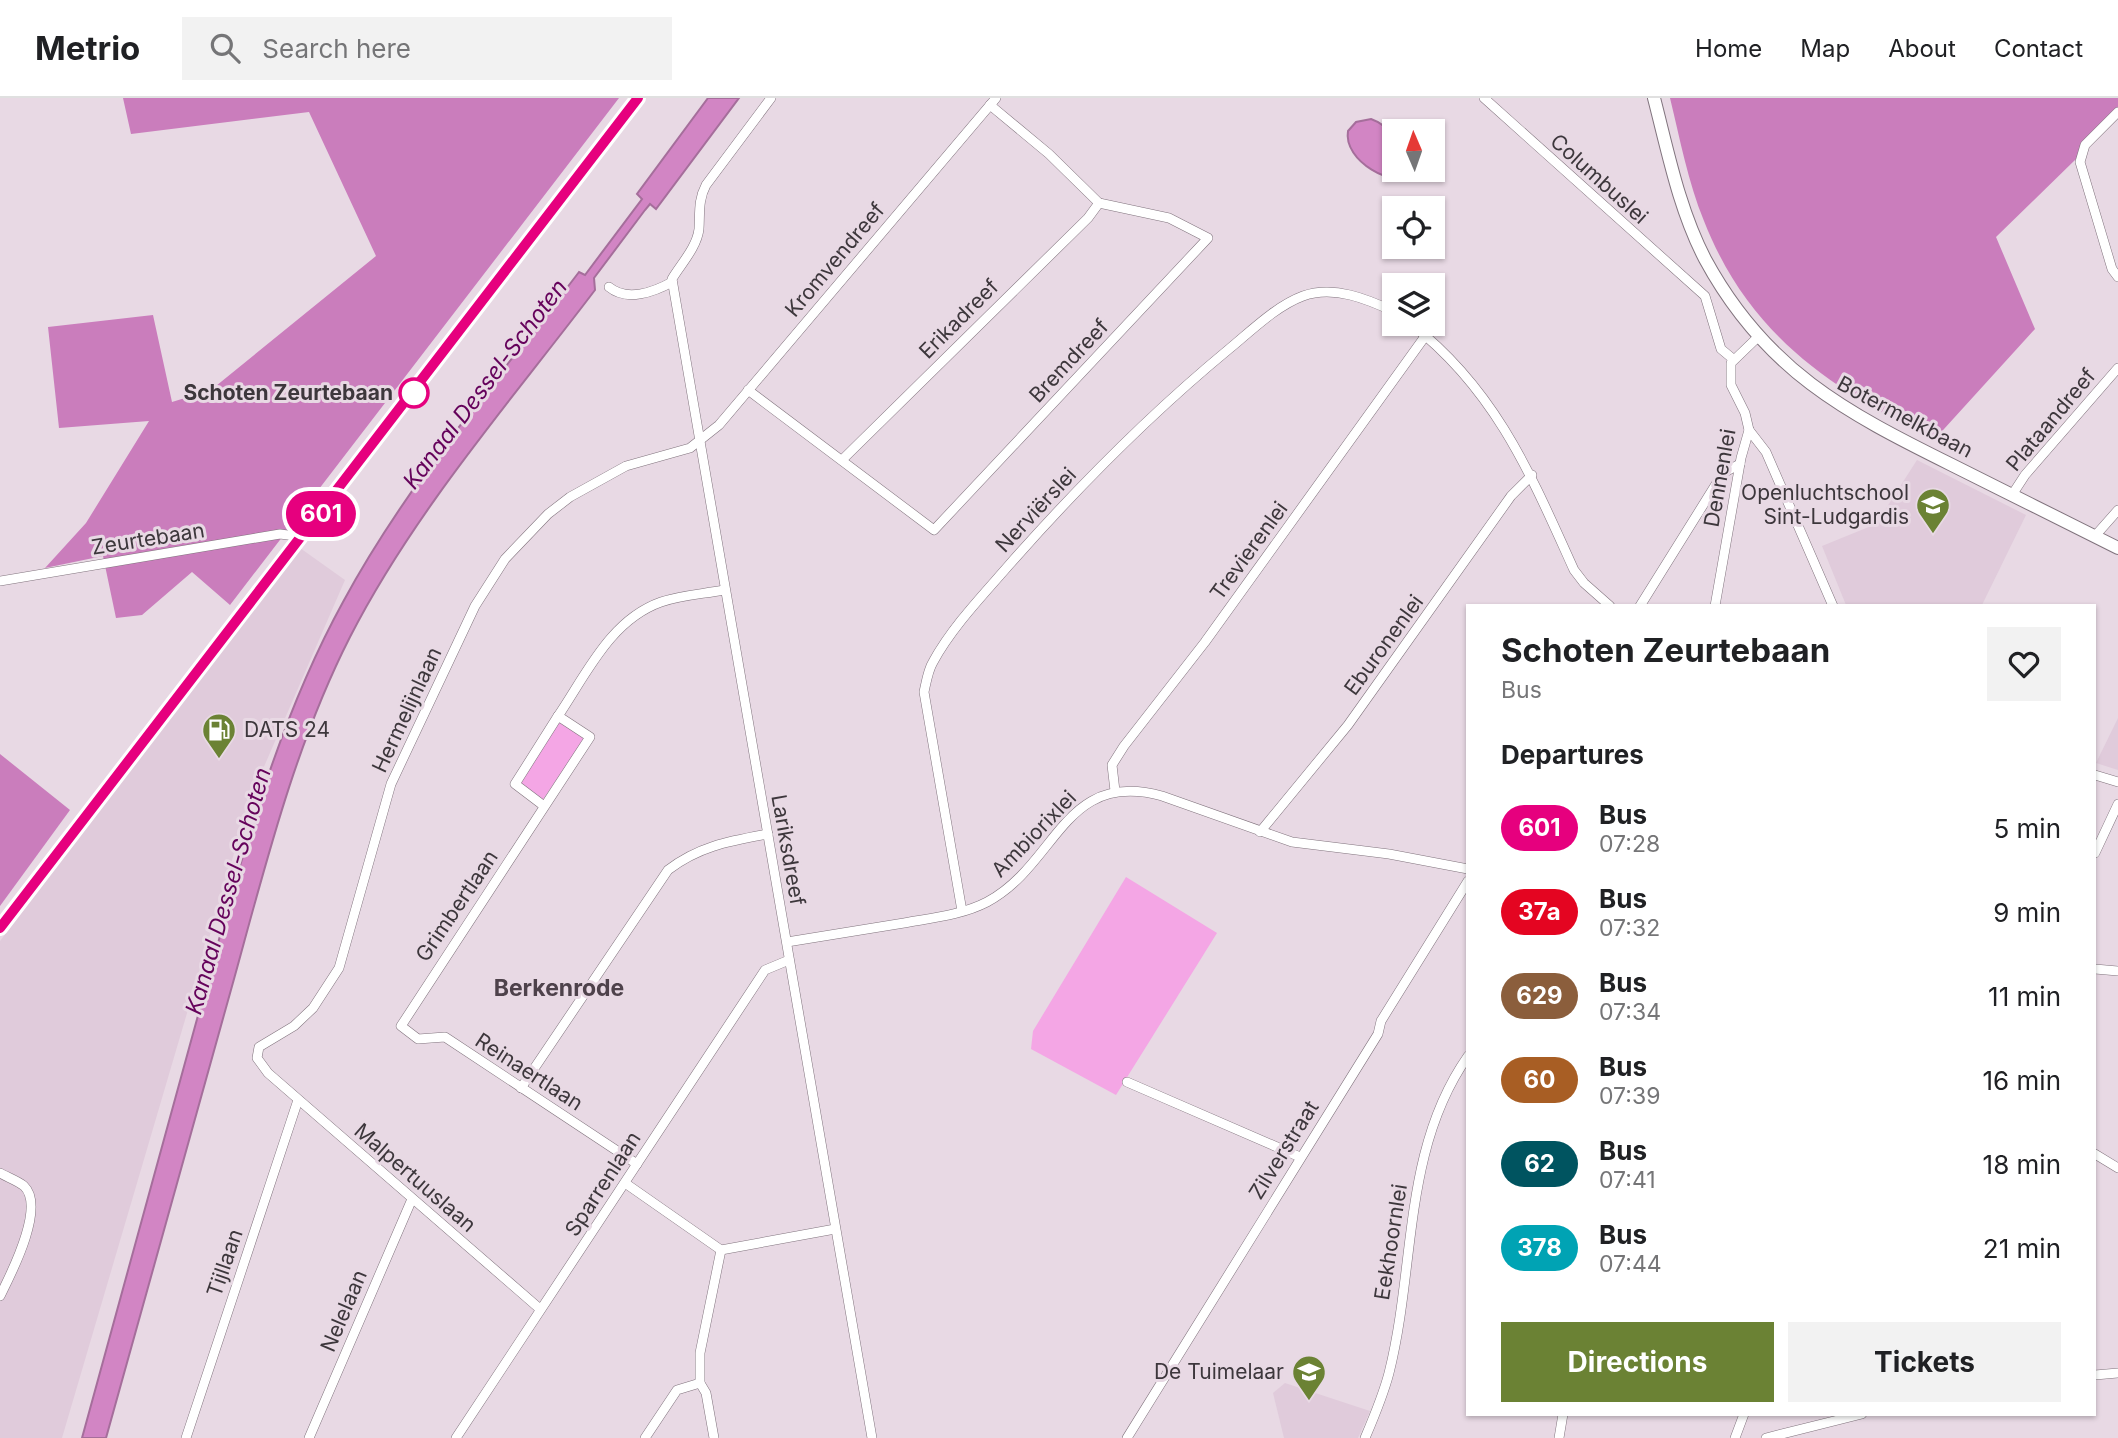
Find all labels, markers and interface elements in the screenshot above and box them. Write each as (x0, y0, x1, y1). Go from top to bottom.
search box (182, 17, 672, 80)
text: Metrio (35, 28, 140, 68)
icon: search (206, 29, 244, 67)
text: Search here (262, 33, 411, 64)
text: Home (1695, 34, 1762, 63)
text: Map (1800, 34, 1850, 63)
text: About (1888, 34, 1956, 63)
text: Contact (1994, 34, 2083, 63)
north arrow (1382, 119, 1446, 182)
map controls (1382, 119, 1445, 336)
street label: Columbuslei (1545, 128, 1653, 229)
button: locate (1382, 196, 1445, 259)
street label: Kromvendreef (780, 197, 890, 322)
button: layers (1382, 273, 1445, 336)
water label: Kanaal Dessel-Schoten (397, 274, 573, 494)
street label: Erikadreef (914, 274, 1004, 364)
street label: Bremdreef (1024, 314, 1114, 407)
street label: Plataandreef (2001, 363, 2101, 476)
street label: Botermelkbaan (1833, 370, 1977, 463)
marker: Schoten Zeurtebaan (399, 378, 429, 408)
place label: Schoten Zeurtebaan (184, 380, 393, 405)
street label: Dennenlei (1699, 427, 1740, 529)
street label: Nerviërslei (990, 462, 1081, 557)
place label: Openluchtschool Sint-Ludgardis (1741, 480, 1909, 529)
school or university icon: Openluchtschool Sint-Ludgardis (1914, 486, 1952, 535)
line badge: 601 (281, 491, 361, 537)
street label: Trevierenlei (1205, 497, 1293, 605)
text: 601 (300, 499, 342, 528)
street label: Zeurtebaan (90, 517, 206, 560)
street label: Eburonenlei (1339, 590, 1428, 700)
button: heart (1987, 627, 2061, 701)
text: Schoten Zeurtebaan (1501, 630, 1830, 670)
street label: Hermelijnlaan (367, 643, 447, 776)
text: Bus (1501, 676, 1542, 704)
fuel station icon: DATS 24 (200, 711, 238, 760)
place label: DATS 24 (244, 717, 330, 742)
text: Departures (1501, 739, 1644, 770)
water label: Kanaal Dessel-Schoten (179, 764, 277, 1018)
street label: Ambiorixlei (986, 785, 1081, 882)
street label: Lariksdreef (766, 792, 811, 908)
text: Bus (1599, 799, 1647, 830)
text: 601 (1518, 813, 1561, 842)
text: 5 min (1993, 813, 2061, 844)
text: 07:28 (1599, 830, 1660, 858)
street label: Grimbertlaan (410, 845, 503, 966)
text: Bus (1599, 883, 1647, 914)
text: 37a (1518, 897, 1561, 926)
text: 9 min (1993, 897, 2061, 928)
text: 07:32 (1599, 914, 1660, 942)
text: Bus (1599, 967, 1647, 998)
district label: Berkenrode (494, 974, 624, 1002)
text: 629 (1516, 981, 1563, 1010)
text: 11 min (1988, 981, 2061, 1012)
text: 07:34 (1599, 998, 1661, 1026)
street label: Reinaertlaan (471, 1028, 588, 1116)
text: Bus (1599, 1051, 1647, 1082)
text: 60 (1524, 1065, 1555, 1094)
text: 16 min (1983, 1065, 2061, 1096)
text: 07:39 (1599, 1082, 1660, 1110)
street label: Zilverstraat (1243, 1096, 1324, 1204)
street label: Malpertuuslaan (349, 1118, 481, 1237)
street label: Sparrenlaan (559, 1127, 646, 1241)
text: Bus (1599, 1135, 1647, 1166)
text: 62 (1524, 1149, 1555, 1178)
text: 18 min (1983, 1149, 2061, 1180)
text: 07:41 (1599, 1166, 1656, 1194)
street label: Eekhoornlei (1369, 1182, 1412, 1302)
text: Bus (1599, 1219, 1647, 1250)
street label: Tijllaan (201, 1226, 248, 1300)
text: 378 (1517, 1233, 1562, 1262)
text: 21 min (1983, 1233, 2061, 1264)
text: 07:44 (1599, 1250, 1662, 1278)
street label: Nelelaan (315, 1266, 372, 1355)
button: Directions (1501, 1322, 1774, 1402)
button: Tickets (1788, 1322, 2061, 1402)
school or university icon: De Tuimelaar (1290, 1353, 1328, 1402)
place label: De Tuimelaar (1154, 1359, 1284, 1384)

